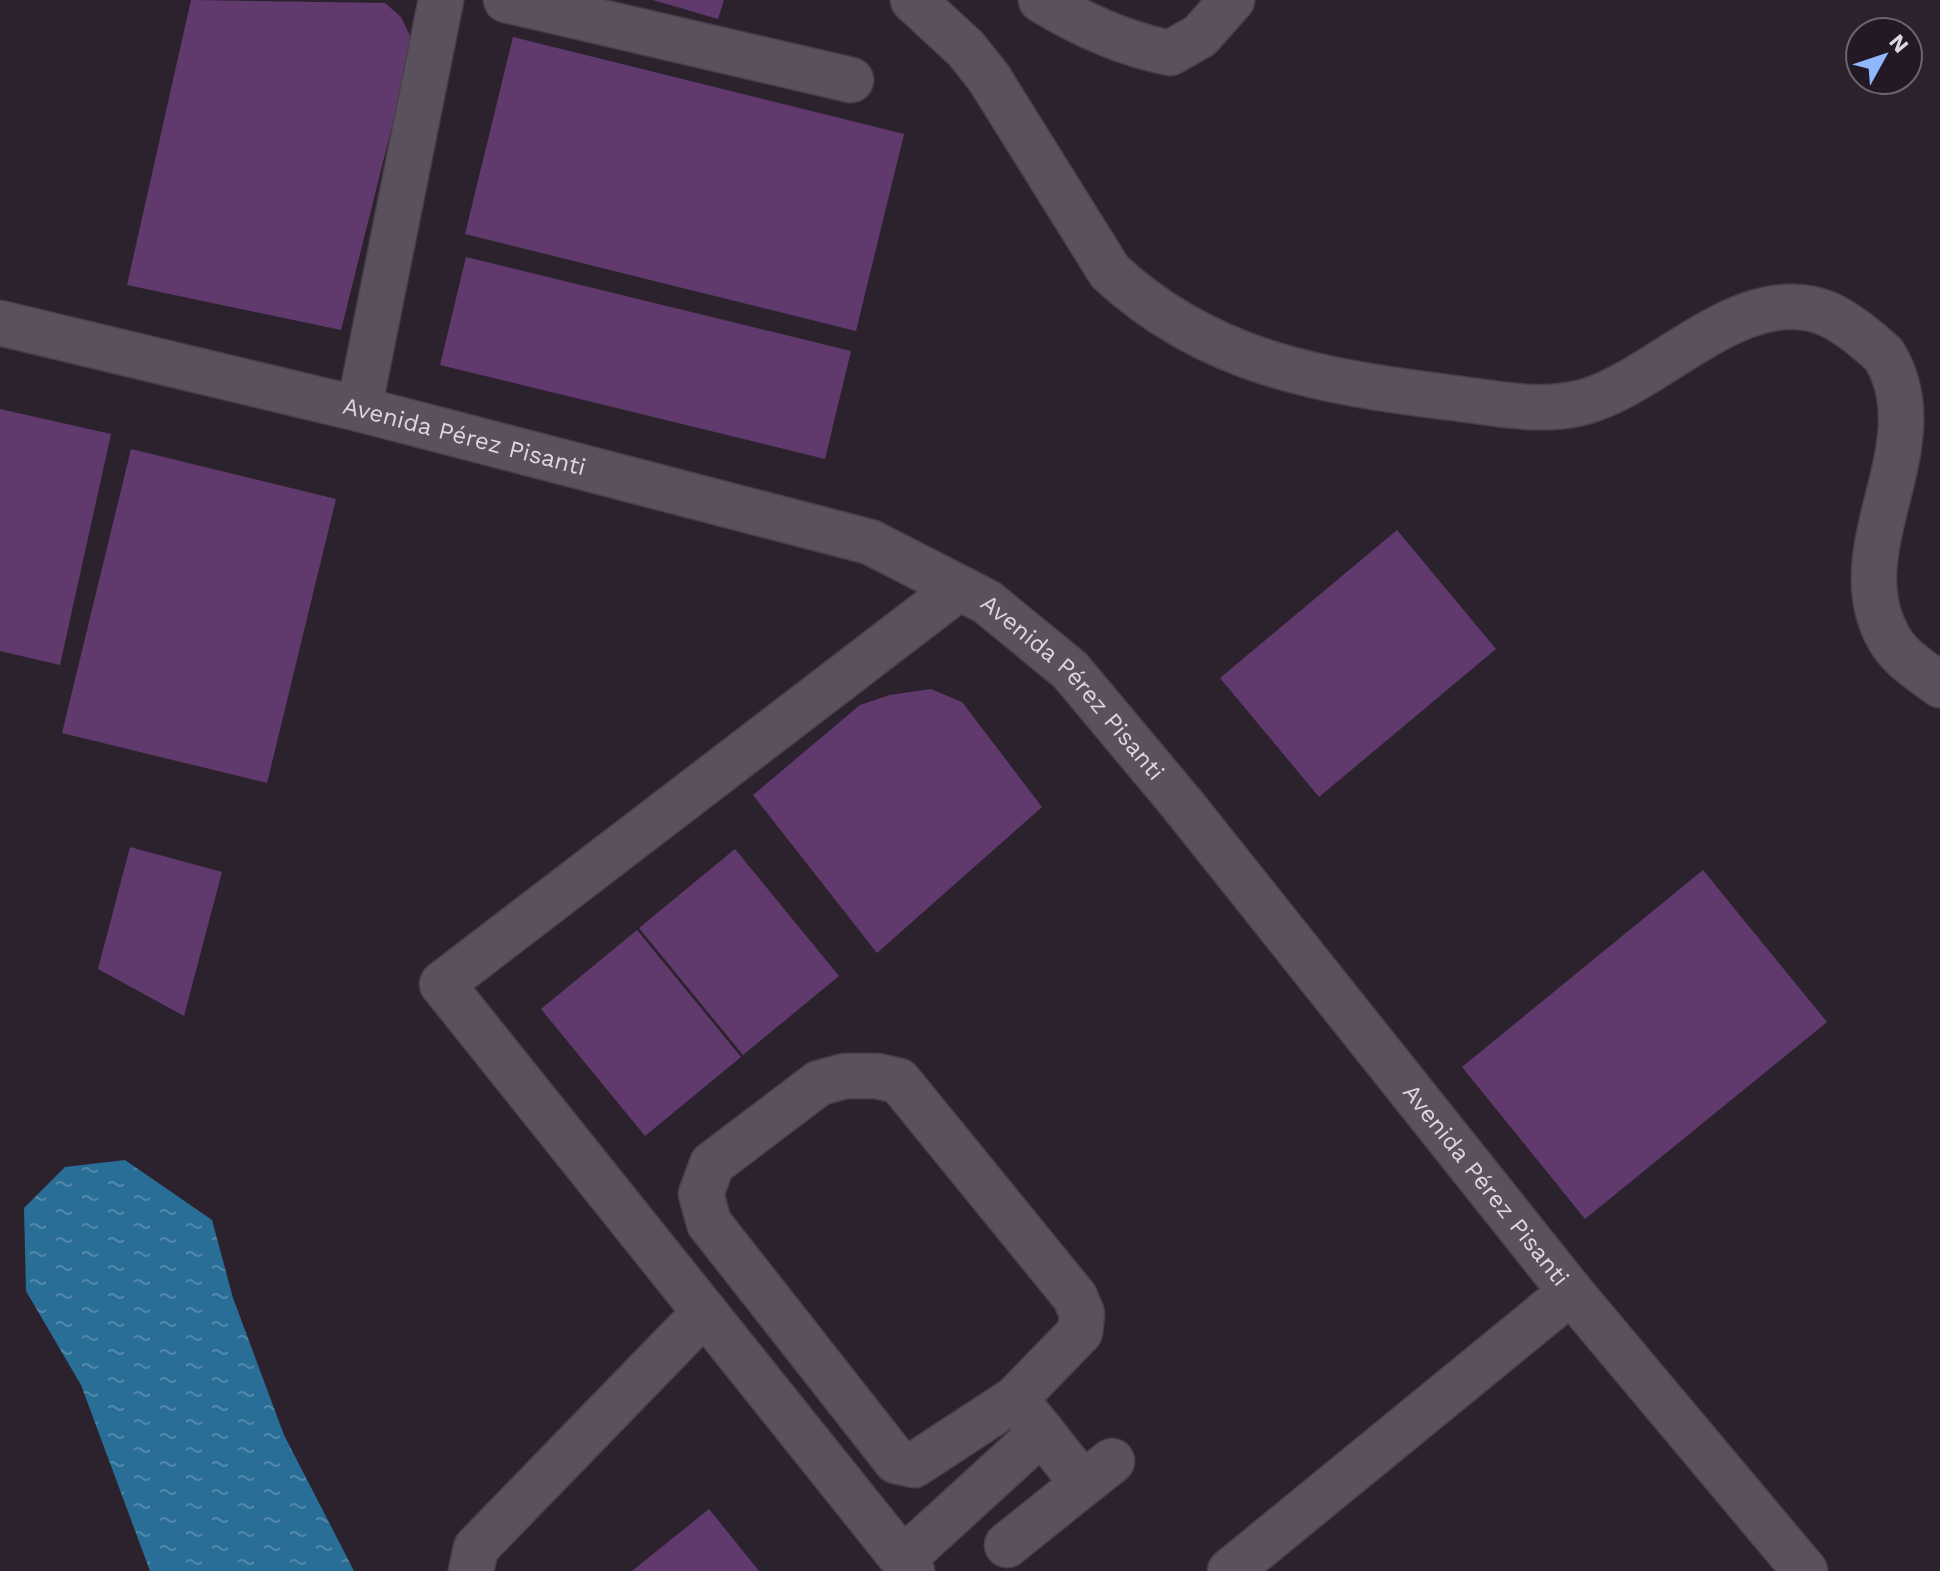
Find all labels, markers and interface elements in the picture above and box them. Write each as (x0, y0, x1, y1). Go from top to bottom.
north arrow (1844, 16, 1924, 96)
text: N (1884, 29, 1914, 58)
street label: Avenida Pérez Pisanti (340, 392, 589, 481)
street label: Avenida Pérez Pisanti (975, 589, 1170, 786)
street label: Avenida Pérez Pisanti (1397, 1079, 1575, 1292)

